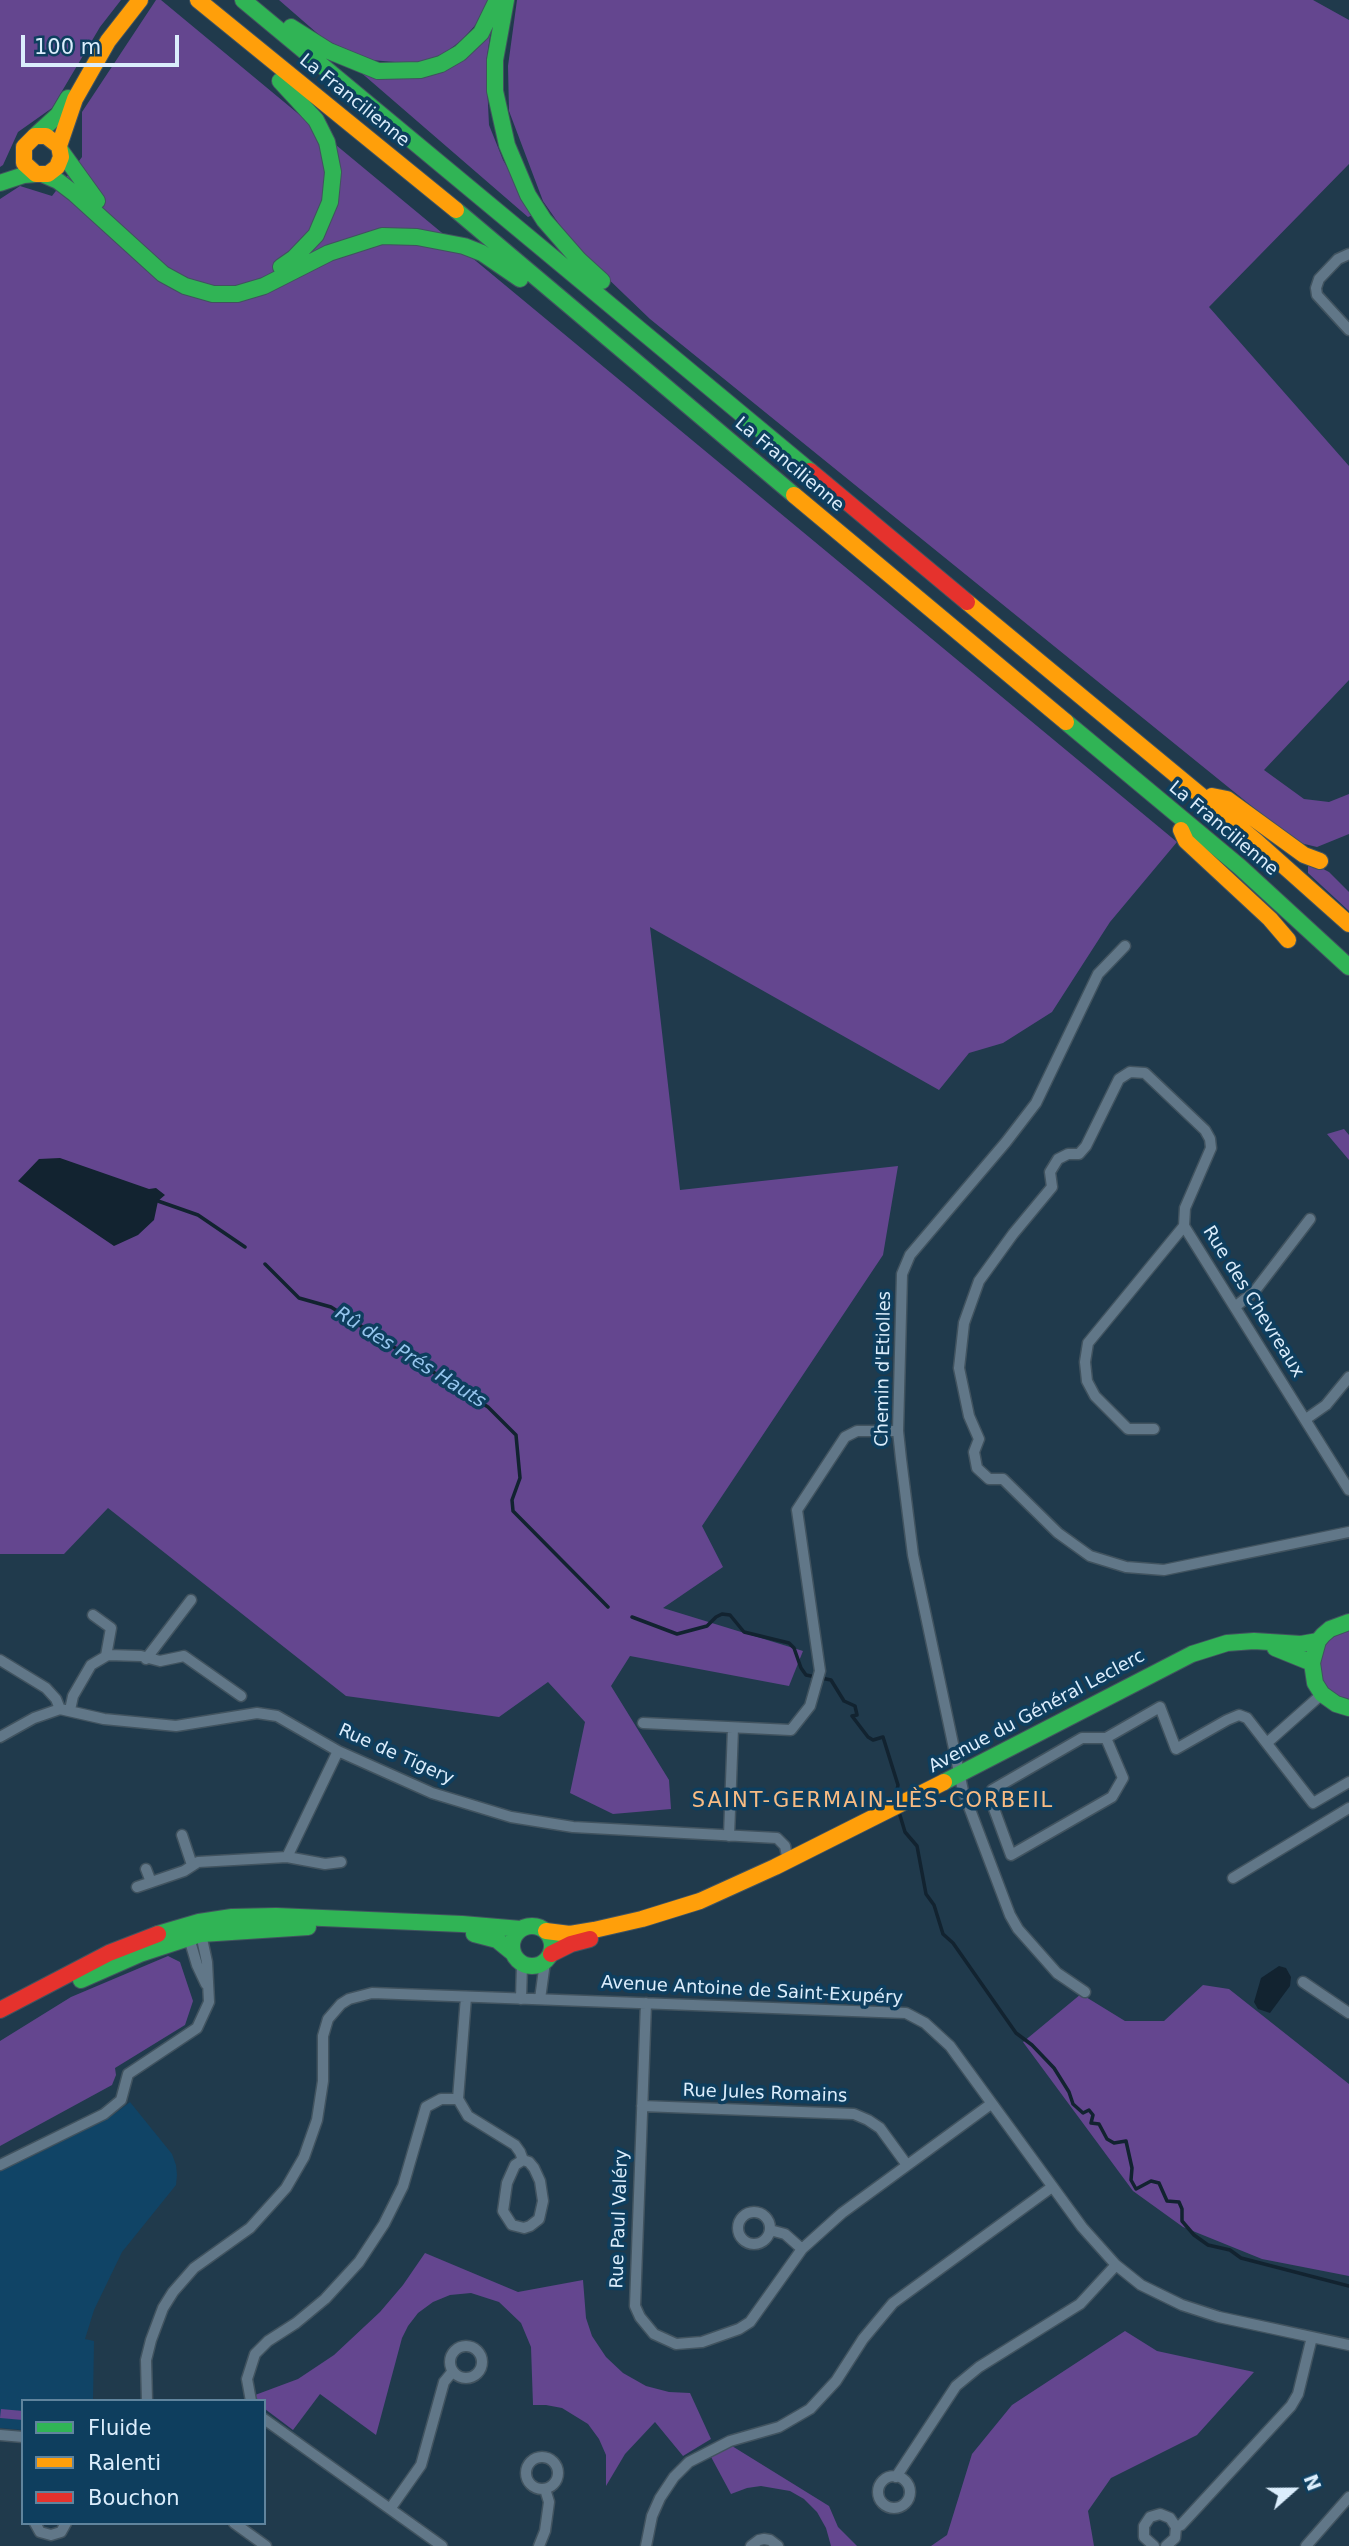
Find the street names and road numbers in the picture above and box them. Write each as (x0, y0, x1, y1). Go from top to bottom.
street label: La Francilienne (295, 50, 413, 152)
street label: La Francilienne (730, 413, 848, 517)
street label: La Francilienne (1164, 777, 1282, 881)
street label: Rue des Chevreaux (1198, 1222, 1308, 1382)
street label: Chemin d'Etiolles (872, 1291, 896, 1447)
street label: Avenue du Général Leclerc (925, 1646, 1149, 1778)
street label: Rue de Tigery (335, 1720, 457, 1790)
street label: Avenue Antoine de Saint-Exupéry (601, 1972, 903, 2010)
street label: Rue Jules Romains (682, 2080, 848, 2108)
street label: Rue Paul Valéry (607, 2149, 633, 2289)

